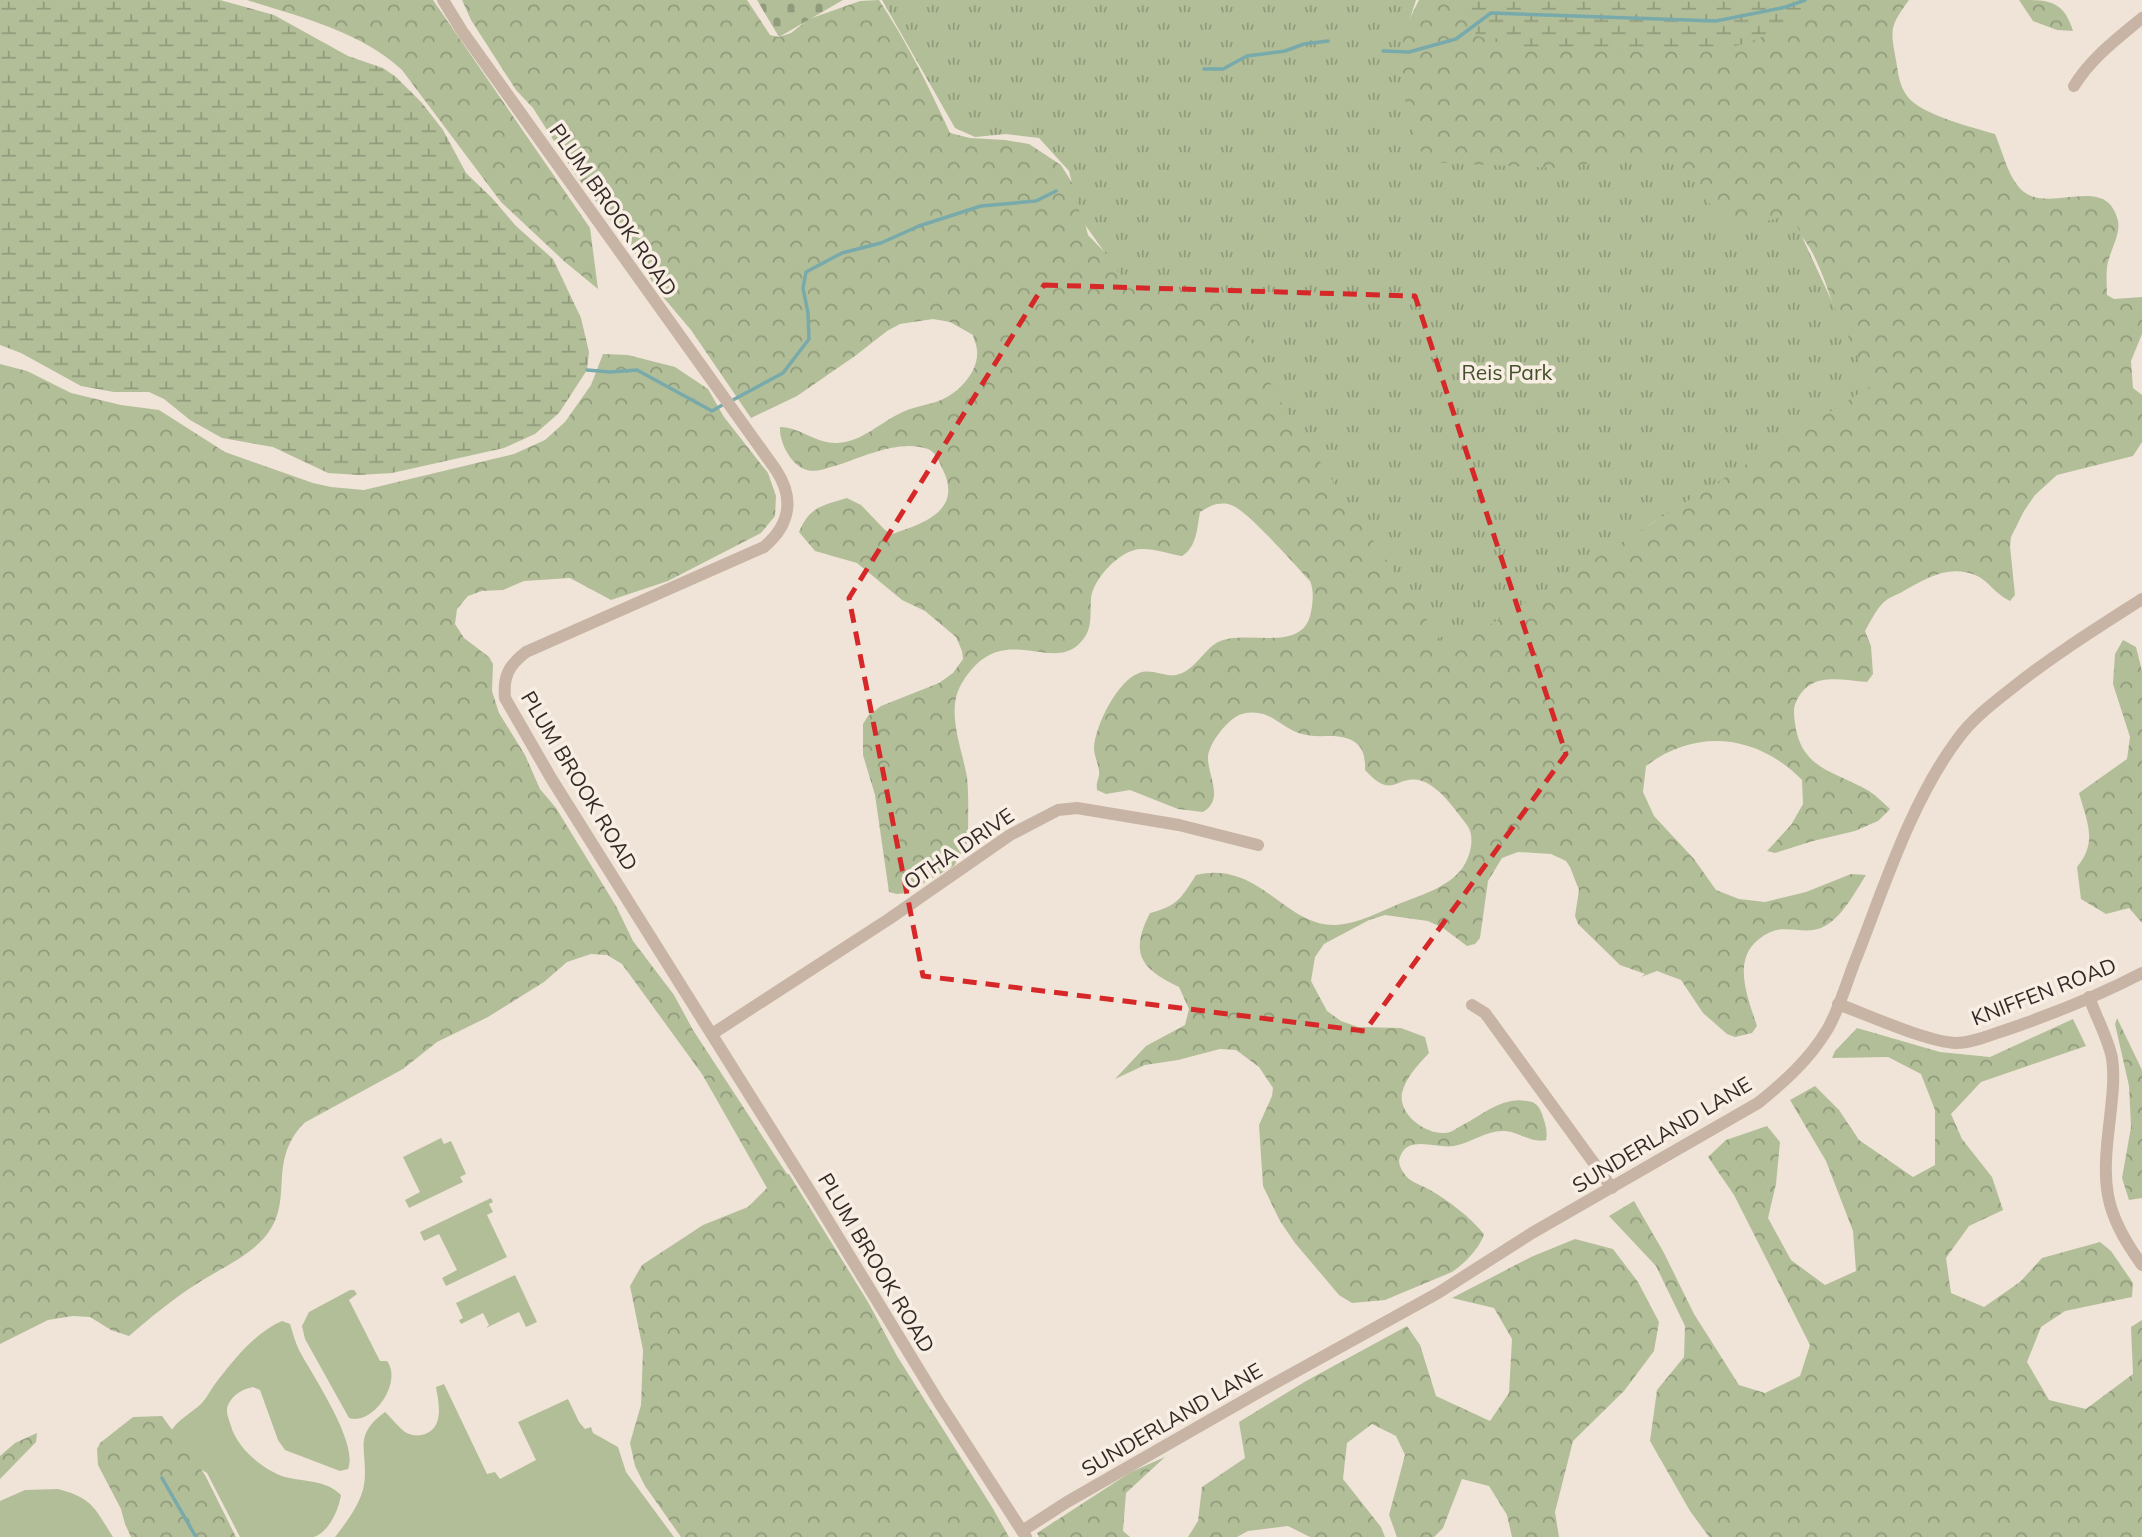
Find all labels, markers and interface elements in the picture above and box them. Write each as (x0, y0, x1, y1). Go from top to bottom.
street label: PLUM BROOK ROAD (544, 118, 683, 301)
park label: Reis Park (1462, 359, 1553, 385)
street label: PLUM BROOK ROAD (516, 686, 644, 875)
street label: OTHA DRIVE (898, 802, 1019, 895)
street label: KNIFFEN ROAD (1968, 952, 2120, 1031)
street label: SUNDERLAND LANE (1567, 1070, 1756, 1198)
street label: PLUM BROOK ROAD (813, 1168, 941, 1357)
street label: SUNDERLAND LANE (1076, 1357, 1267, 1482)

